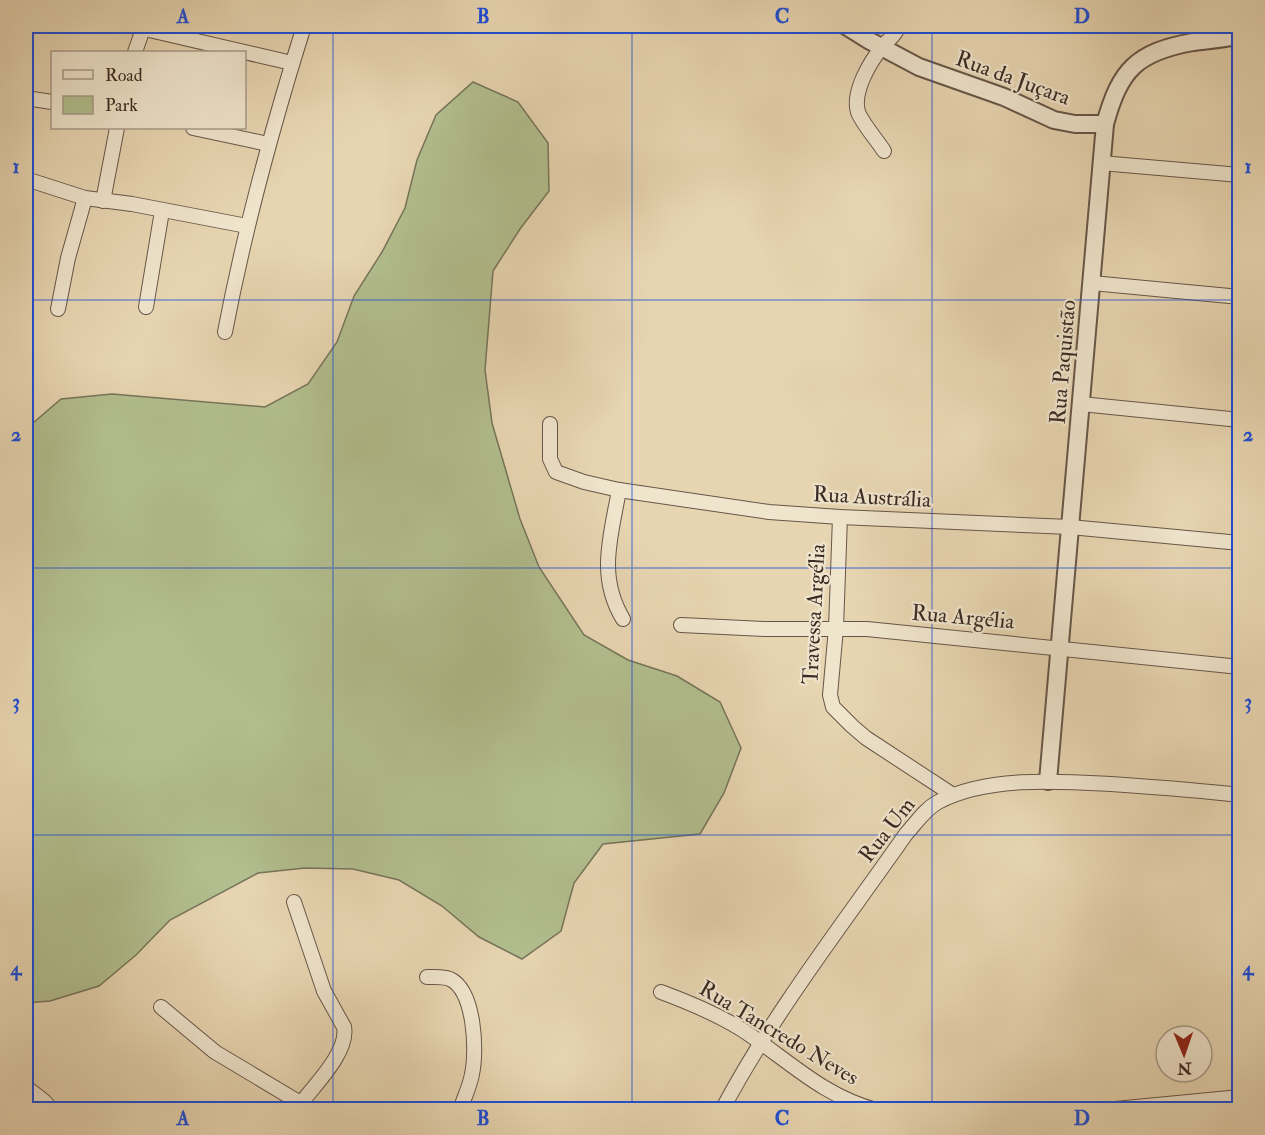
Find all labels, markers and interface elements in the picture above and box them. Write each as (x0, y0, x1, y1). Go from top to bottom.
text: A (176, 4, 190, 29)
text: B (476, 4, 490, 29)
text: C (775, 4, 789, 29)
text: D (1074, 4, 1090, 29)
street label: Rua da Juçara (952, 44, 1075, 112)
legend (51, 51, 246, 129)
text: Road (105, 64, 143, 87)
text: Park (105, 94, 138, 117)
text: 1 (12, 154, 20, 179)
text: 1 (1244, 154, 1252, 179)
street label: Rua Paquistão (1044, 299, 1082, 425)
text: 2 (11, 422, 21, 447)
text: 2 (1243, 422, 1253, 447)
street label: Rua Austrália (812, 480, 933, 514)
street label: Travessa Argélia (796, 542, 832, 685)
street label: Rua Argélia (910, 599, 1017, 636)
text: 3 (12, 689, 20, 714)
text: 3 (1244, 689, 1252, 714)
street label: Rua Um (853, 792, 921, 868)
text: 4 (10, 956, 23, 981)
text: 4 (1242, 956, 1255, 981)
street label: Rua Tancredo Neves (694, 974, 864, 1092)
north arrow (1154, 1024, 1214, 1084)
text: N (1176, 1058, 1193, 1078)
text: A (176, 1106, 190, 1131)
text: B (476, 1106, 490, 1131)
text: C (775, 1106, 789, 1131)
text: D (1074, 1106, 1090, 1131)

